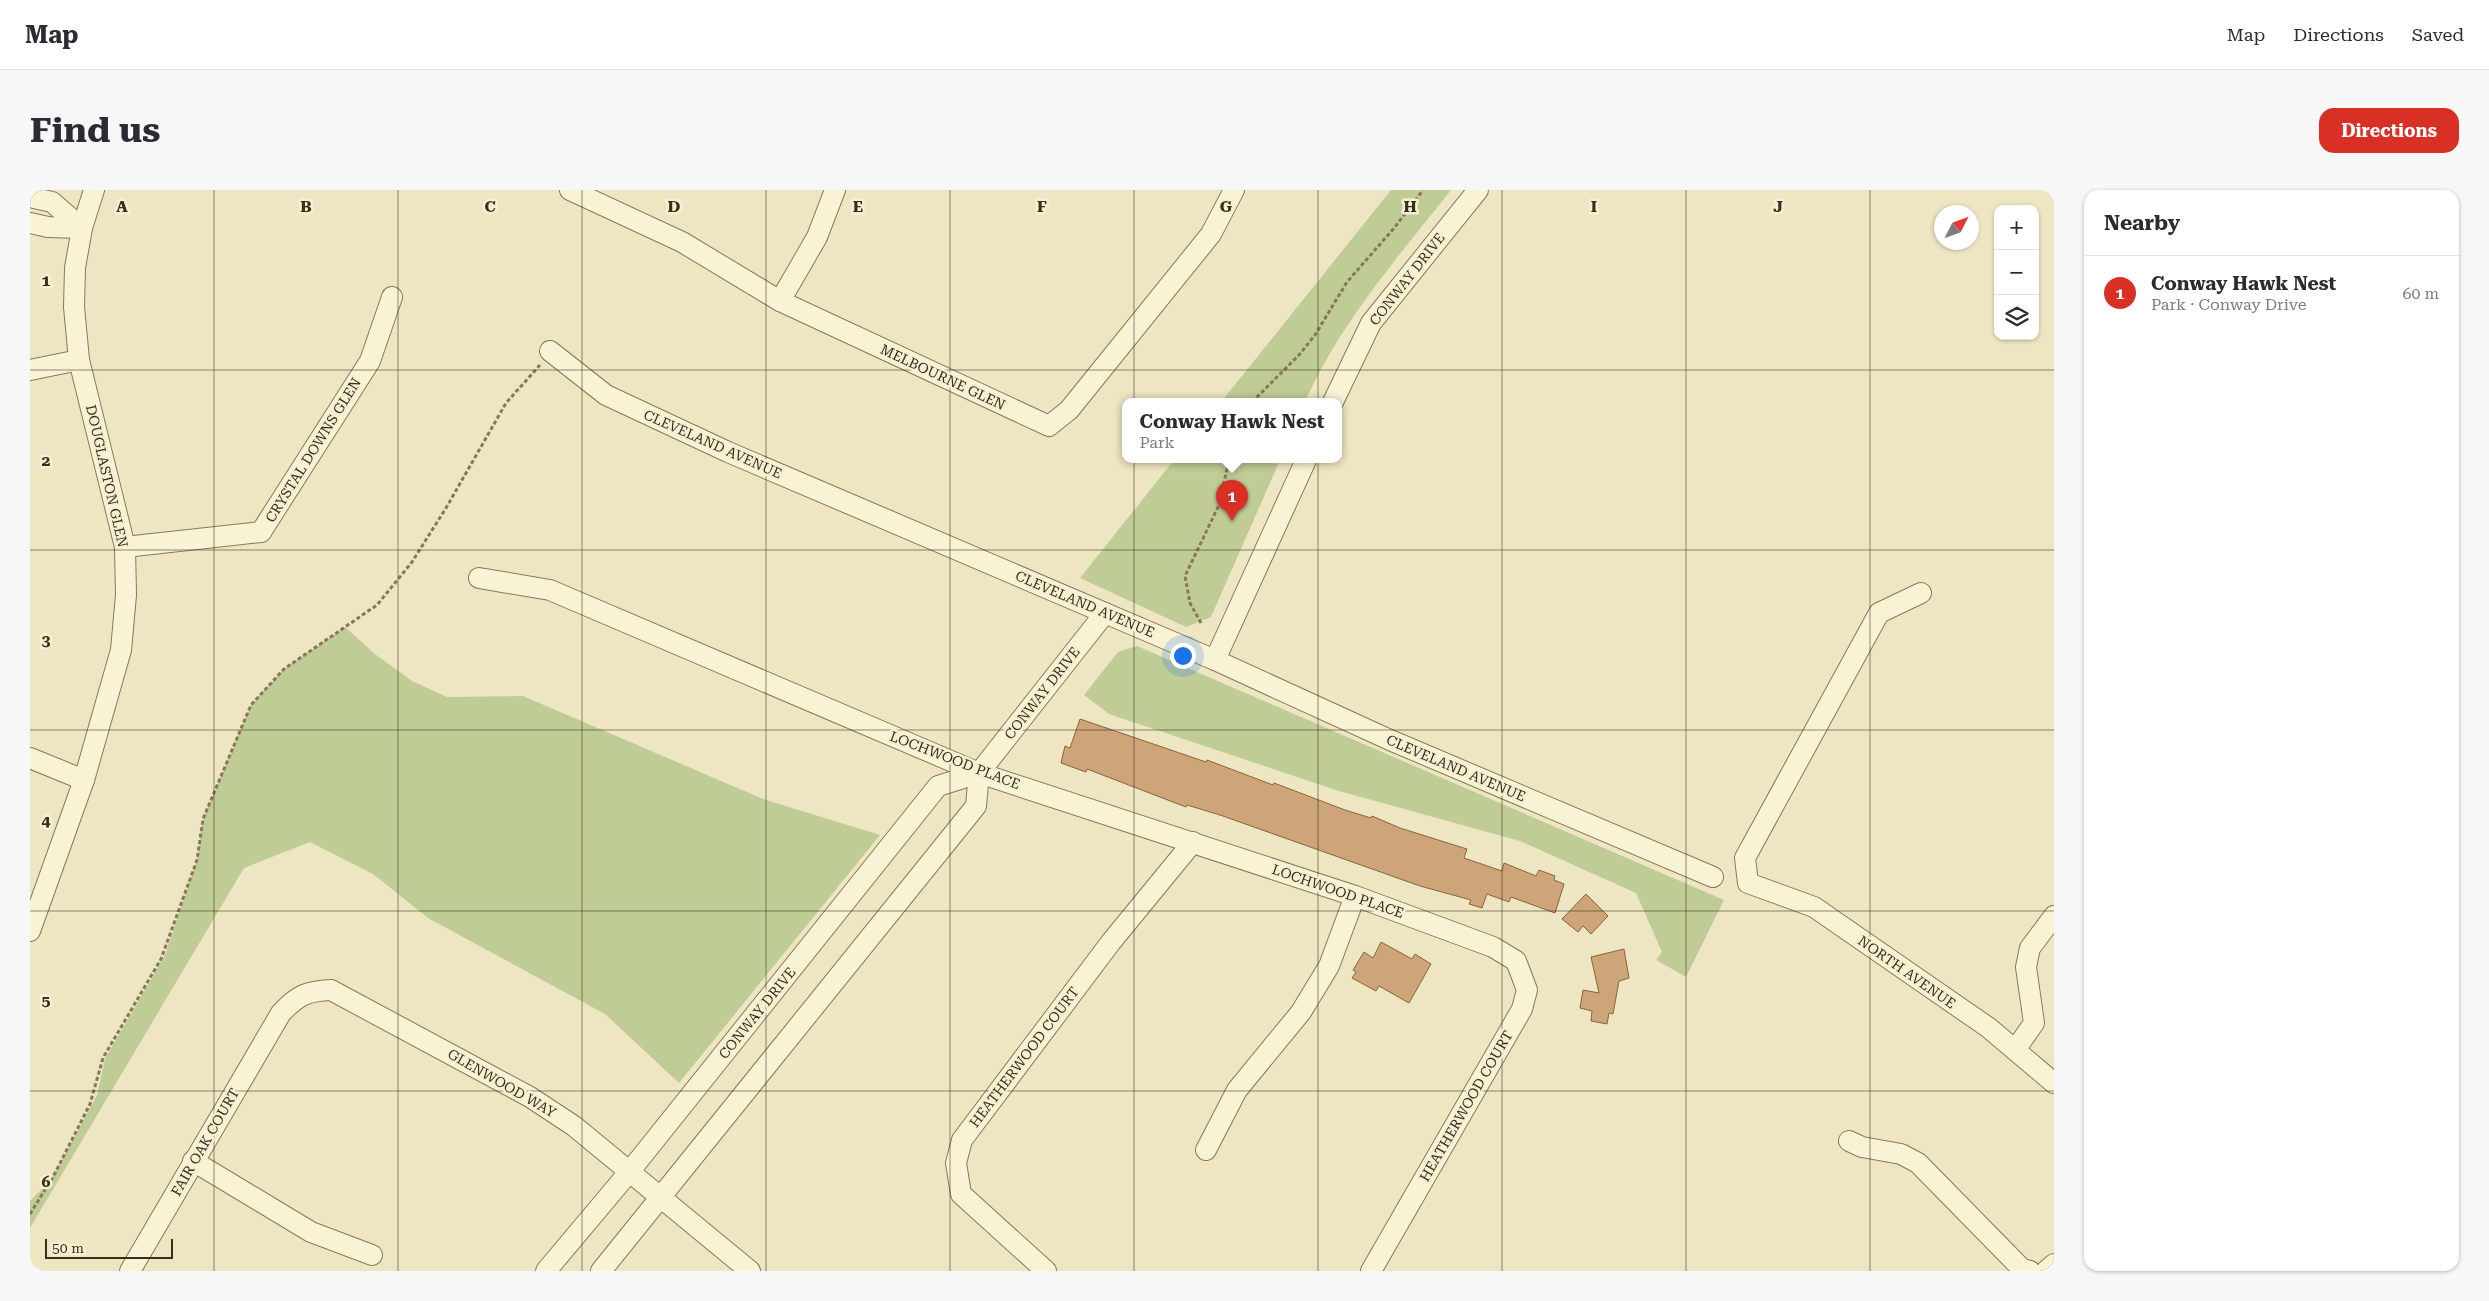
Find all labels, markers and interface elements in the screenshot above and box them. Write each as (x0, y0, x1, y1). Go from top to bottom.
text: Map (25, 21, 79, 49)
text: Map (2227, 24, 2265, 45)
text: Directions (2293, 24, 2384, 45)
text: Saved (2412, 24, 2464, 45)
button: Directions (2319, 108, 2459, 153)
text: Find us (30, 110, 160, 151)
text: A (116, 197, 128, 216)
text: B (300, 197, 312, 216)
text: C (484, 197, 496, 216)
text: D (668, 197, 681, 216)
text: E (853, 197, 863, 216)
text: F (1037, 197, 1047, 216)
text: G (1220, 197, 1233, 216)
text: H (1403, 197, 1417, 216)
text: I (1591, 197, 1597, 216)
text: J (1773, 197, 1783, 216)
north arrow (1934, 205, 1979, 250)
map controls (1994, 205, 2039, 340)
button: + (1994, 205, 2039, 250)
text: Nearby (2104, 211, 2180, 235)
street label: CONWAY DRIVE (1366, 230, 1448, 328)
button: − (1994, 250, 2039, 295)
text: 1 (42, 271, 51, 290)
text: Conway Hawk Nest (2151, 272, 2336, 295)
text: 1 (2116, 284, 2124, 303)
text: 60 m (2402, 284, 2439, 303)
button: layers (1994, 295, 2039, 340)
text: Park · Conway Drive (2151, 295, 2306, 314)
street label: MELBOURNE GLEN (878, 341, 1008, 413)
street label: CRYSTAL DOWNS GLEN (262, 375, 364, 525)
popup (1122, 398, 1342, 463)
street label: DOUGLASTON GLEN (83, 403, 131, 549)
street label: CLEVELAND AVENUE (641, 406, 785, 482)
text: Conway Hawk Nest (1139, 410, 1325, 433)
text: Park (1139, 433, 1175, 452)
text: 2 (42, 451, 51, 470)
pin: 1 (1216, 480, 1248, 521)
street label: CLEVELAND AVENUE (1013, 567, 1157, 641)
text: 3 (42, 631, 51, 650)
your location (1170, 643, 1196, 669)
street label: CONWAY DRIVE (1001, 644, 1083, 742)
street label: LOCHWOOD PLACE (888, 728, 1022, 792)
street label: CLEVELAND AVENUE (1384, 731, 1528, 805)
text: 4 (42, 811, 51, 830)
street label: LOCHWOOD PLACE (1270, 861, 1406, 921)
street label: NORTH AVENUE (1855, 932, 1959, 1012)
street label: CONWAY DRIVE (715, 964, 799, 1062)
street label: HEATHERWOOD COURT (966, 984, 1082, 1130)
text: 5 (42, 991, 51, 1010)
street label: HEATHERWOOD COURT (1416, 1028, 1516, 1184)
street label: GLENWOOD WAY (445, 1045, 559, 1121)
street label: FAIR OAK COURT (168, 1085, 242, 1199)
text: 6 (42, 1172, 51, 1191)
scale bar (45, 1236, 172, 1259)
text: 50 m (52, 1240, 84, 1256)

